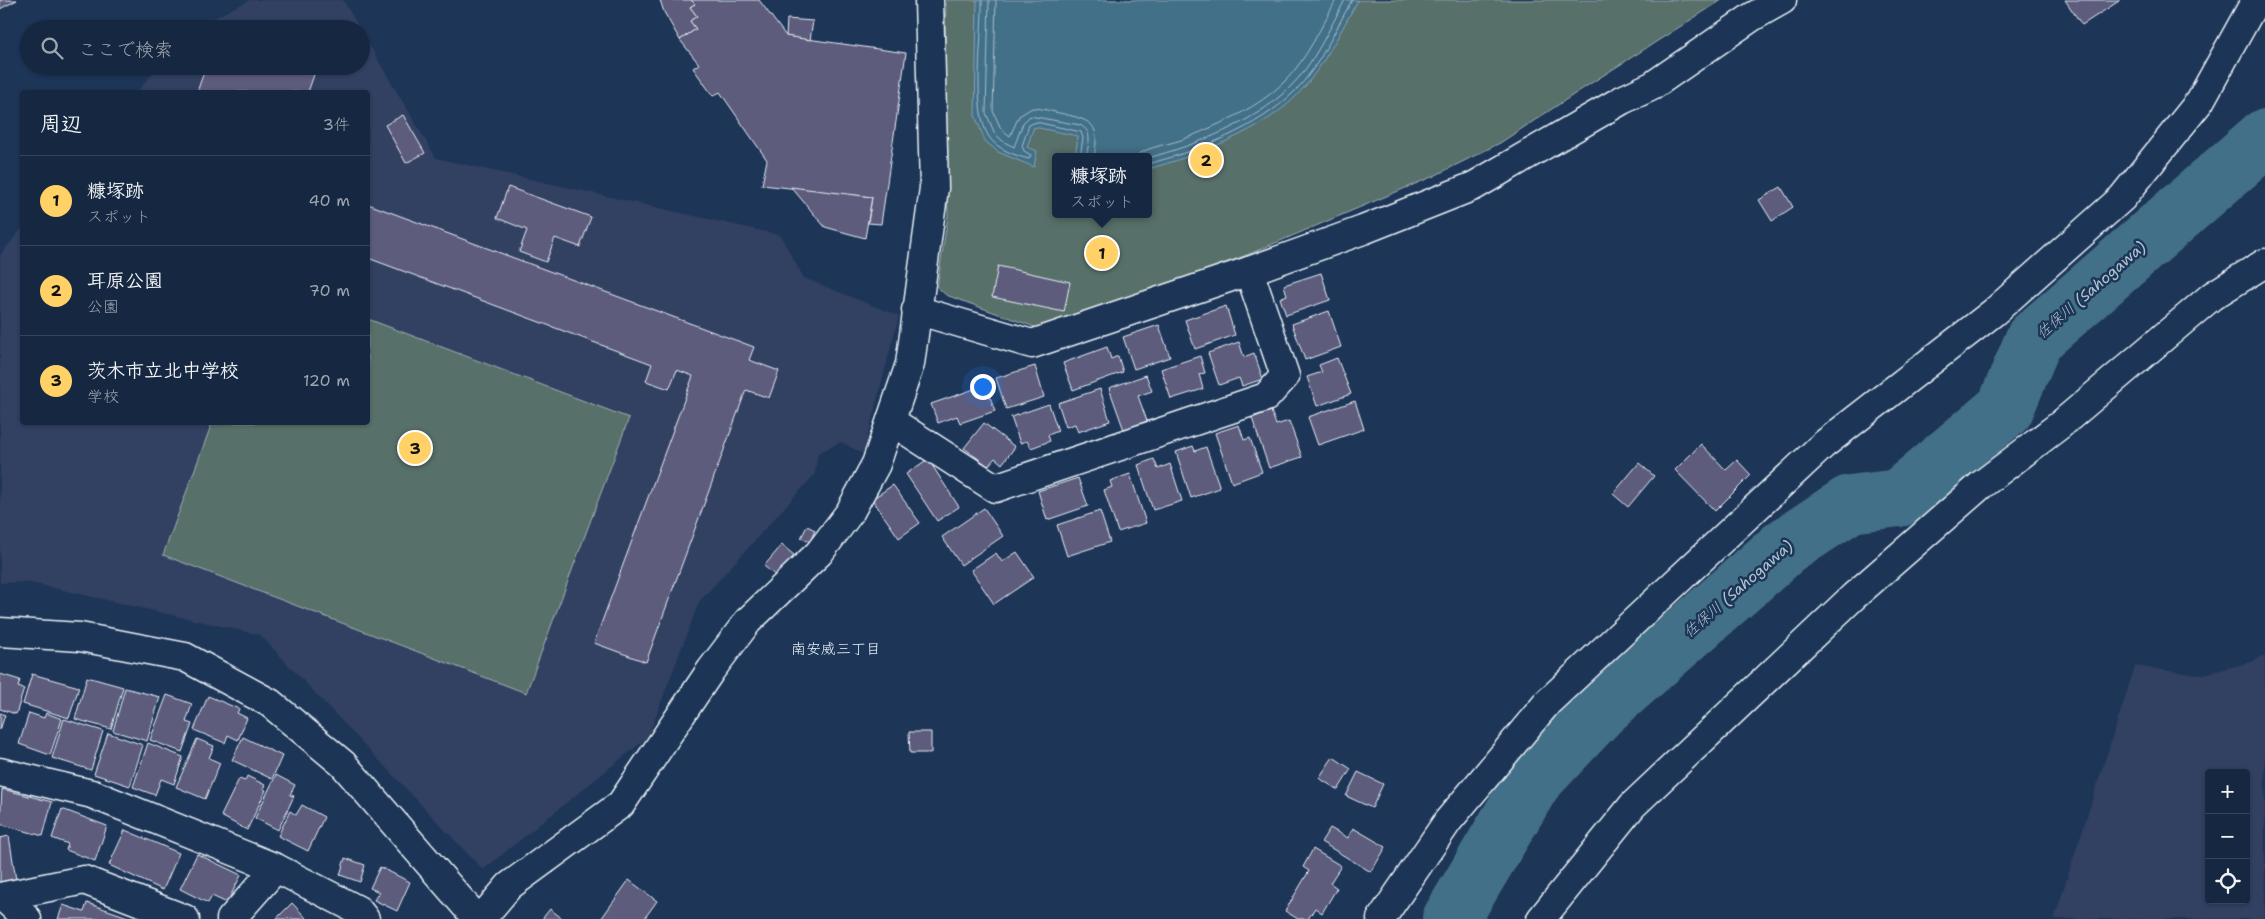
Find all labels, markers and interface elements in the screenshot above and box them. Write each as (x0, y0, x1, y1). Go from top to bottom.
search box (20, 20, 370, 75)
icon: search (38, 34, 66, 62)
text: ここで検索 (78, 37, 173, 62)
text: 周辺 (40, 110, 82, 138)
text: 3件 (323, 114, 350, 135)
pin: 2 (1190, 141, 1222, 179)
popup (1052, 153, 1152, 218)
text: 糠塚跡 (1070, 163, 1127, 188)
text: 糠塚跡 (87, 178, 144, 203)
text: 1 (52, 190, 60, 211)
text: 40 m (308, 190, 350, 211)
text: スポット (1070, 191, 1134, 212)
text: スポット (87, 206, 151, 227)
pin: 1 (1086, 234, 1118, 272)
water label: 佐保川 (Sahogawa) (2032, 237, 2150, 343)
text: 耳原公園 (87, 268, 163, 293)
text: 2 (50, 280, 62, 301)
text: 70 m (309, 280, 350, 301)
text: 公園 (87, 296, 119, 317)
text: 茨木市立北中学校 (87, 358, 239, 383)
text: 3 (50, 370, 62, 391)
text: 120 m (303, 370, 350, 391)
your location (970, 374, 996, 400)
text: 学校 (87, 386, 119, 407)
pin: 3 (399, 429, 431, 467)
water label: 佐保川 (Sahogawa) (1679, 536, 1797, 642)
district label: 南安威三丁目 (791, 639, 881, 659)
map controls (2205, 769, 2250, 904)
button: + (2205, 769, 2250, 814)
button: − (2205, 814, 2250, 859)
button: locate (2205, 859, 2250, 904)

